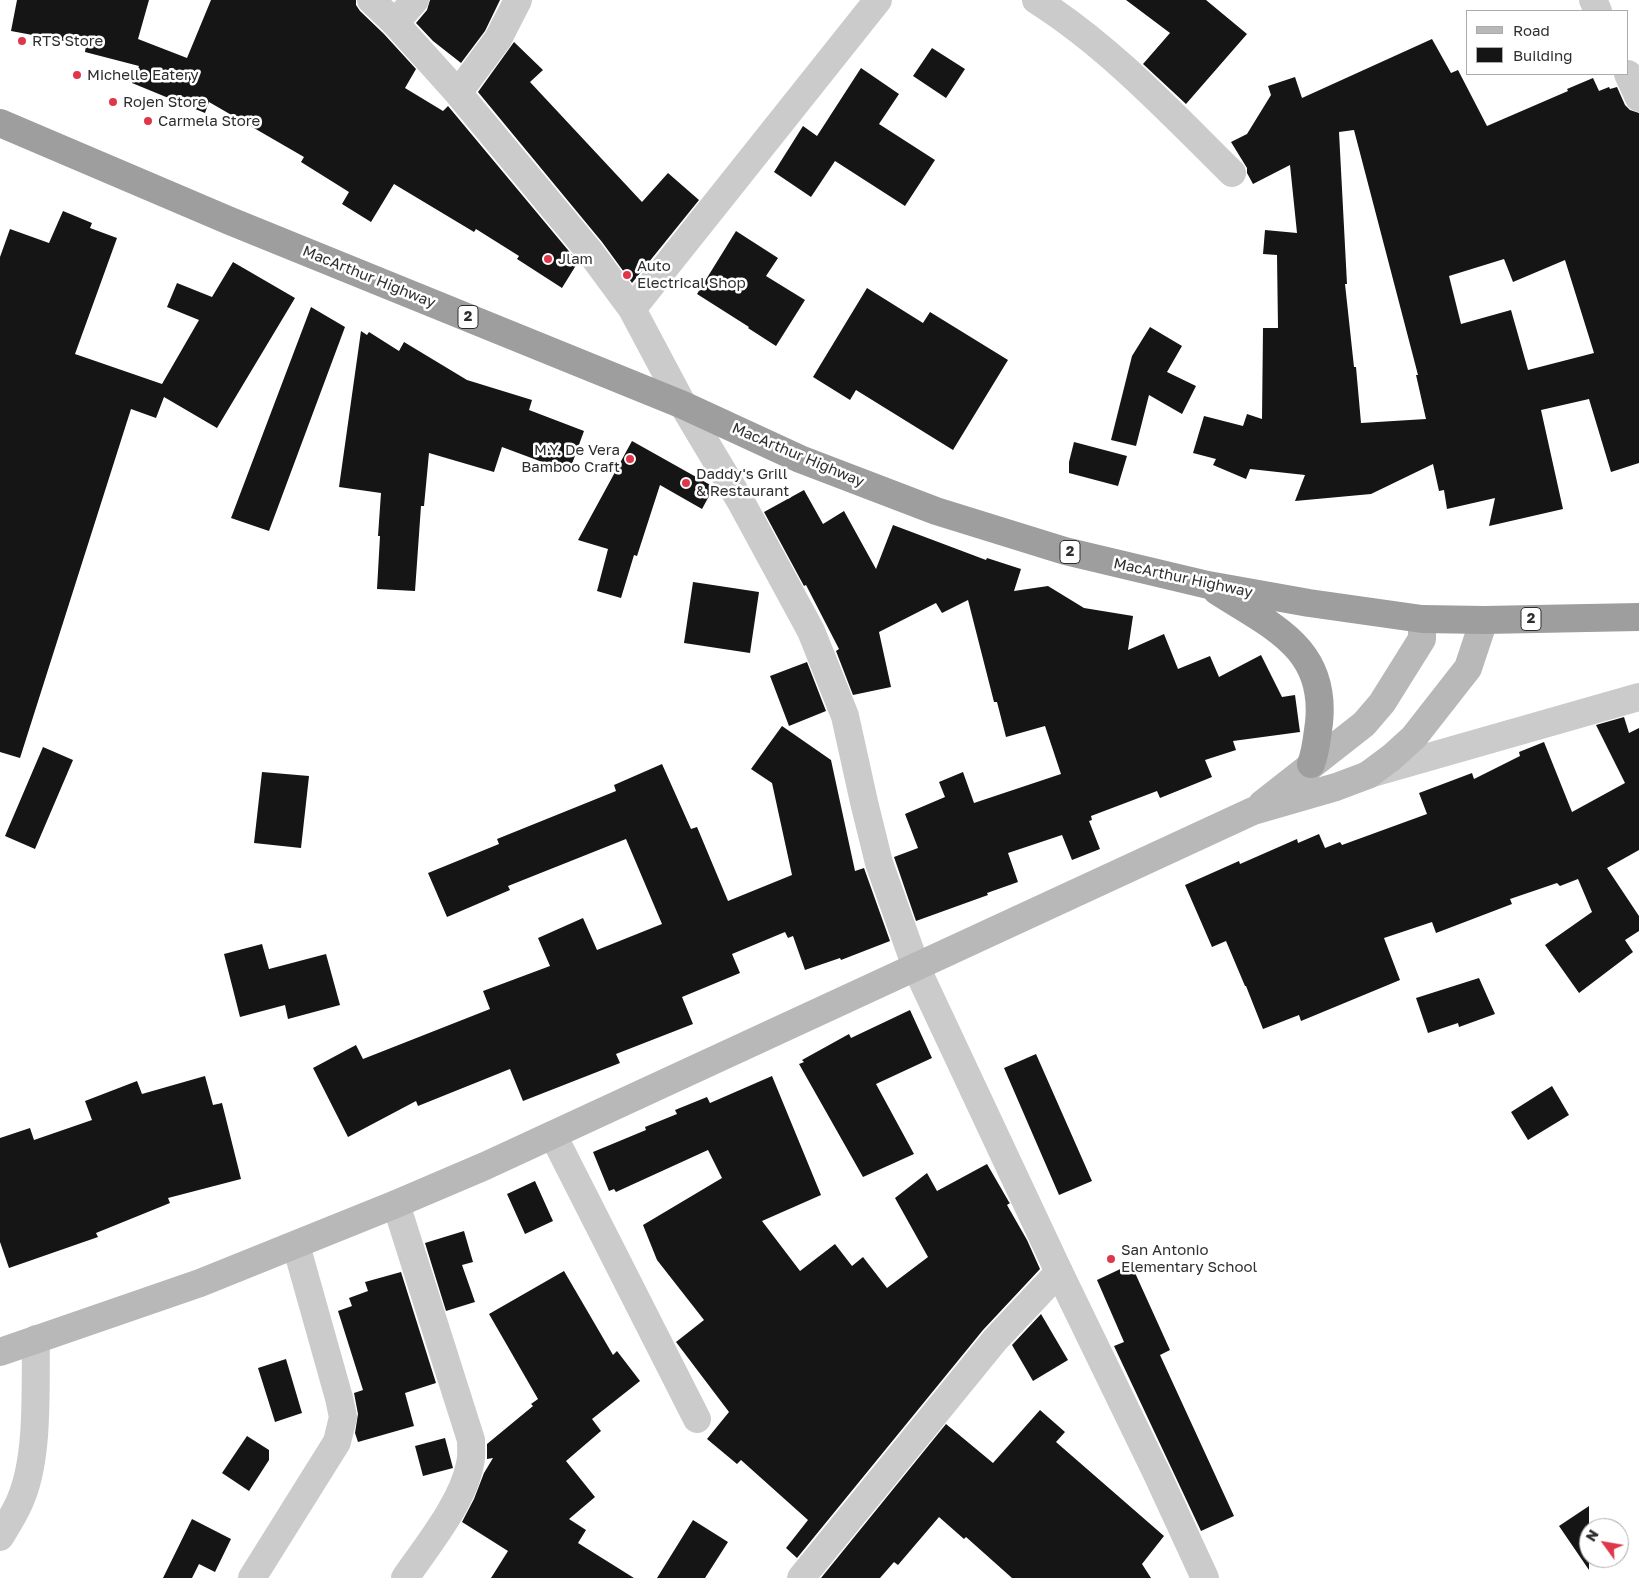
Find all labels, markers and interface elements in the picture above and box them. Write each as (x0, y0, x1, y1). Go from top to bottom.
legend (1466, 10, 1629, 75)
text: Road (1513, 21, 1550, 39)
place label: RTS Store (32, 32, 103, 50)
marker: RTS Store (16, 35, 28, 47)
text: Building (1513, 46, 1573, 64)
place label: Michelle Eatery (87, 66, 199, 84)
marker: Michelle Eatery (71, 69, 83, 81)
place label: Rojen Store (123, 93, 206, 111)
marker: Rojen Store (107, 96, 119, 108)
place label: Carmela Store (158, 112, 260, 130)
marker: Carmela Store (142, 115, 154, 127)
street label: MacArthur Highway (300, 242, 438, 312)
place label: Jlam (558, 250, 593, 268)
marker: Jlam (542, 253, 554, 265)
place label: Auto Electrical Shop (637, 257, 746, 292)
marker: Auto Electrical Shop (621, 269, 633, 281)
road number: 2 (458, 306, 478, 328)
street label: MacArthur Highway (729, 419, 867, 491)
place label: M.Y. De Vera Bamboo Craft (521, 441, 620, 476)
marker: M.Y. De Vera Bamboo Craft (624, 453, 636, 465)
place label: Daddy's Grill & Restaurant (696, 465, 789, 500)
marker: Daddy's Grill & Restaurant (680, 477, 692, 489)
road number: 2 (1060, 540, 1080, 564)
street label: MacArthur Highway (1112, 554, 1254, 602)
road number: 2 (1521, 608, 1541, 630)
place label: San Antonio Elementary School (1121, 1241, 1257, 1276)
marker: San Antonio Elementary School (1105, 1253, 1117, 1265)
north arrow (1579, 1518, 1629, 1568)
text: N (1582, 1526, 1602, 1544)

